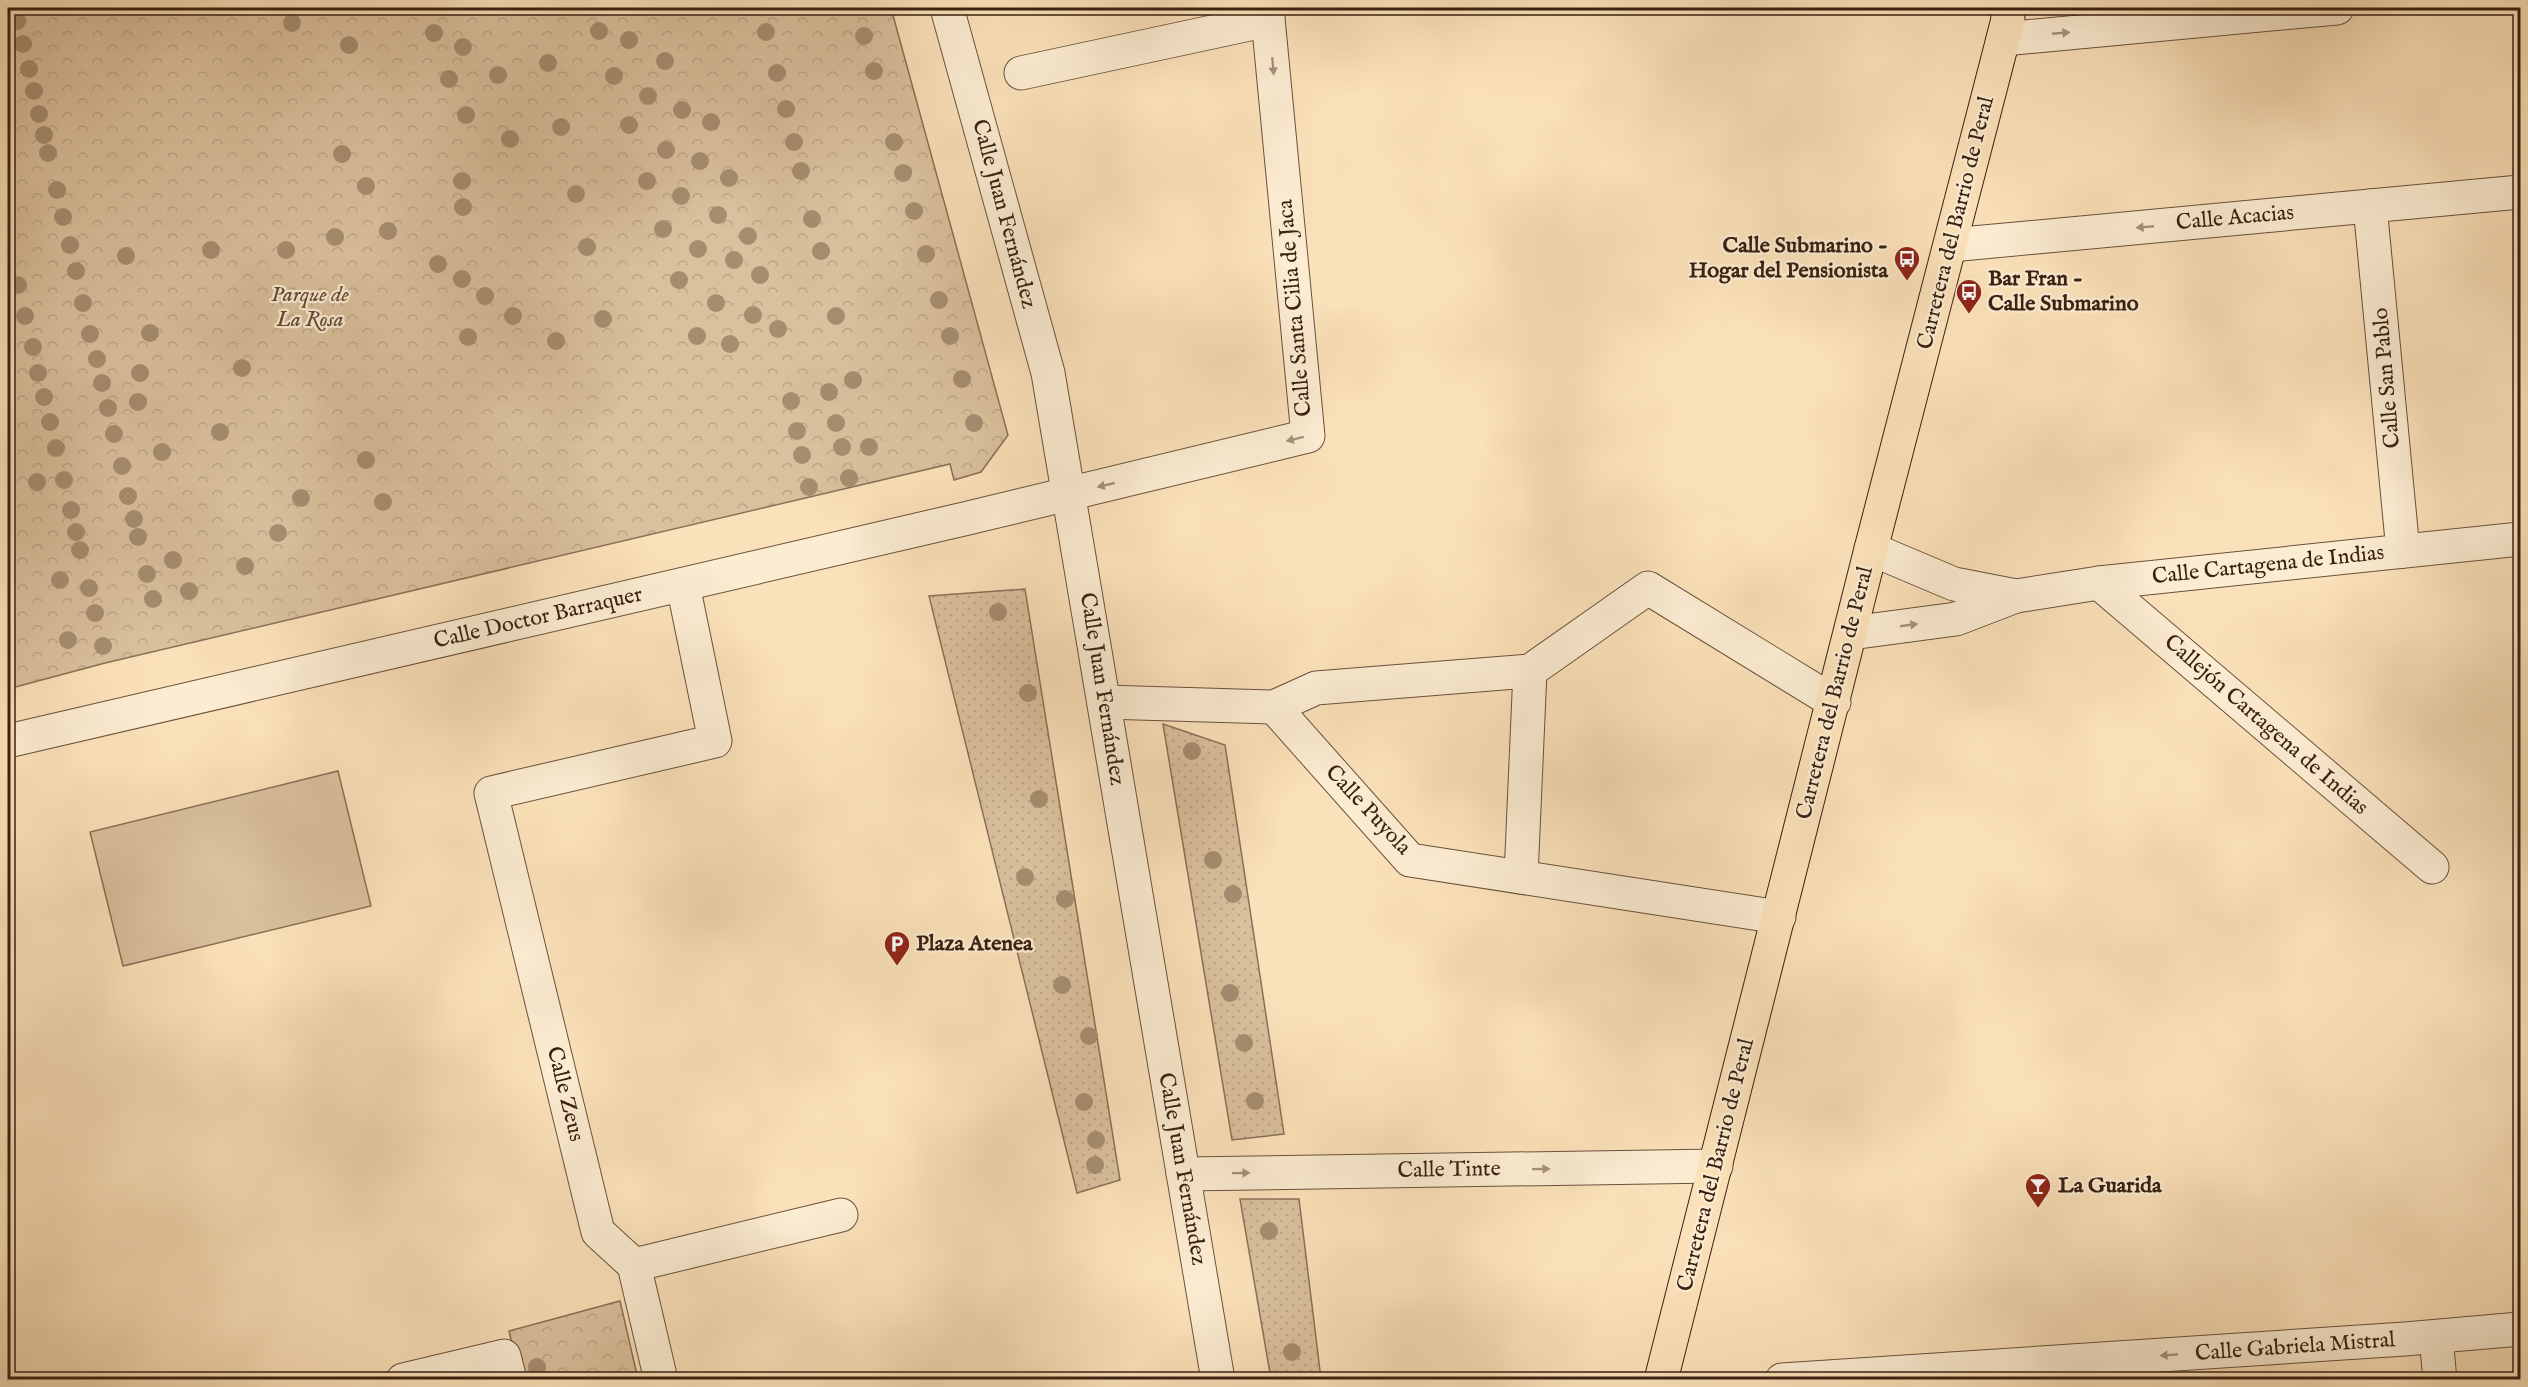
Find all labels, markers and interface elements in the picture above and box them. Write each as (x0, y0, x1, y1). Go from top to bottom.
one-way arrow (2052, 28, 2071, 38)
one-way arrow (1268, 56, 1278, 75)
street label: Carretera del Barrio de Peral (1911, 94, 2001, 352)
street label: Calle Juan Fernández (965, 116, 1043, 312)
street label: Calle Santa Cilia de Jaca (1272, 198, 1318, 418)
street label: Calle Acacias (2175, 199, 2295, 237)
one-way arrow (2135, 222, 2154, 232)
place label: Calle Submarino - Hogar del Pensionista (1689, 232, 1888, 285)
bus stop icon: Calle Submarino - Hogar del Pensionista (1892, 244, 1922, 282)
place label: Bar Fran - Calle Submarino (1988, 265, 2139, 318)
bus stop icon: Bar Fran - Calle Submarino (1954, 277, 1984, 315)
park label: Parque de La Rosa (271, 281, 350, 334)
street label: Calle San Pablo (2367, 306, 2407, 449)
one-way arrow (1286, 434, 1305, 444)
one-way arrow (1096, 481, 1115, 490)
street label: Calle Cartagena de Indias (2151, 539, 2385, 591)
street label: Carretera del Barrio de Peral (1790, 564, 1880, 822)
street label: Calle Doctor Barraquer (431, 580, 645, 656)
street label: Calle Juan Fernández (1073, 591, 1131, 787)
one-way arrow (1899, 621, 1918, 630)
street label: Callejón Cartagena de Indias (2158, 629, 2374, 821)
street label: Calle Puyola (1319, 759, 1417, 862)
parking icon: Plaza Atenea (882, 929, 912, 967)
place label: Plaza Atenea (916, 930, 1033, 958)
street label: Carretera del Barrio de Peral (1671, 1036, 1761, 1294)
street label: Calle Zeus (540, 1044, 590, 1144)
street label: Calle Juan Fernández (1151, 1071, 1213, 1267)
street label: Calle Tinte (1397, 1155, 1501, 1185)
one-way arrow (1532, 1164, 1551, 1174)
one-way arrow (1232, 1168, 1251, 1178)
bar icon: La Guarida (2023, 1171, 2053, 1209)
place label: La Guarida (2058, 1172, 2162, 1200)
street label: Calle Gabriela Mistral (2194, 1326, 2396, 1368)
one-way arrow (2159, 1350, 2178, 1359)

